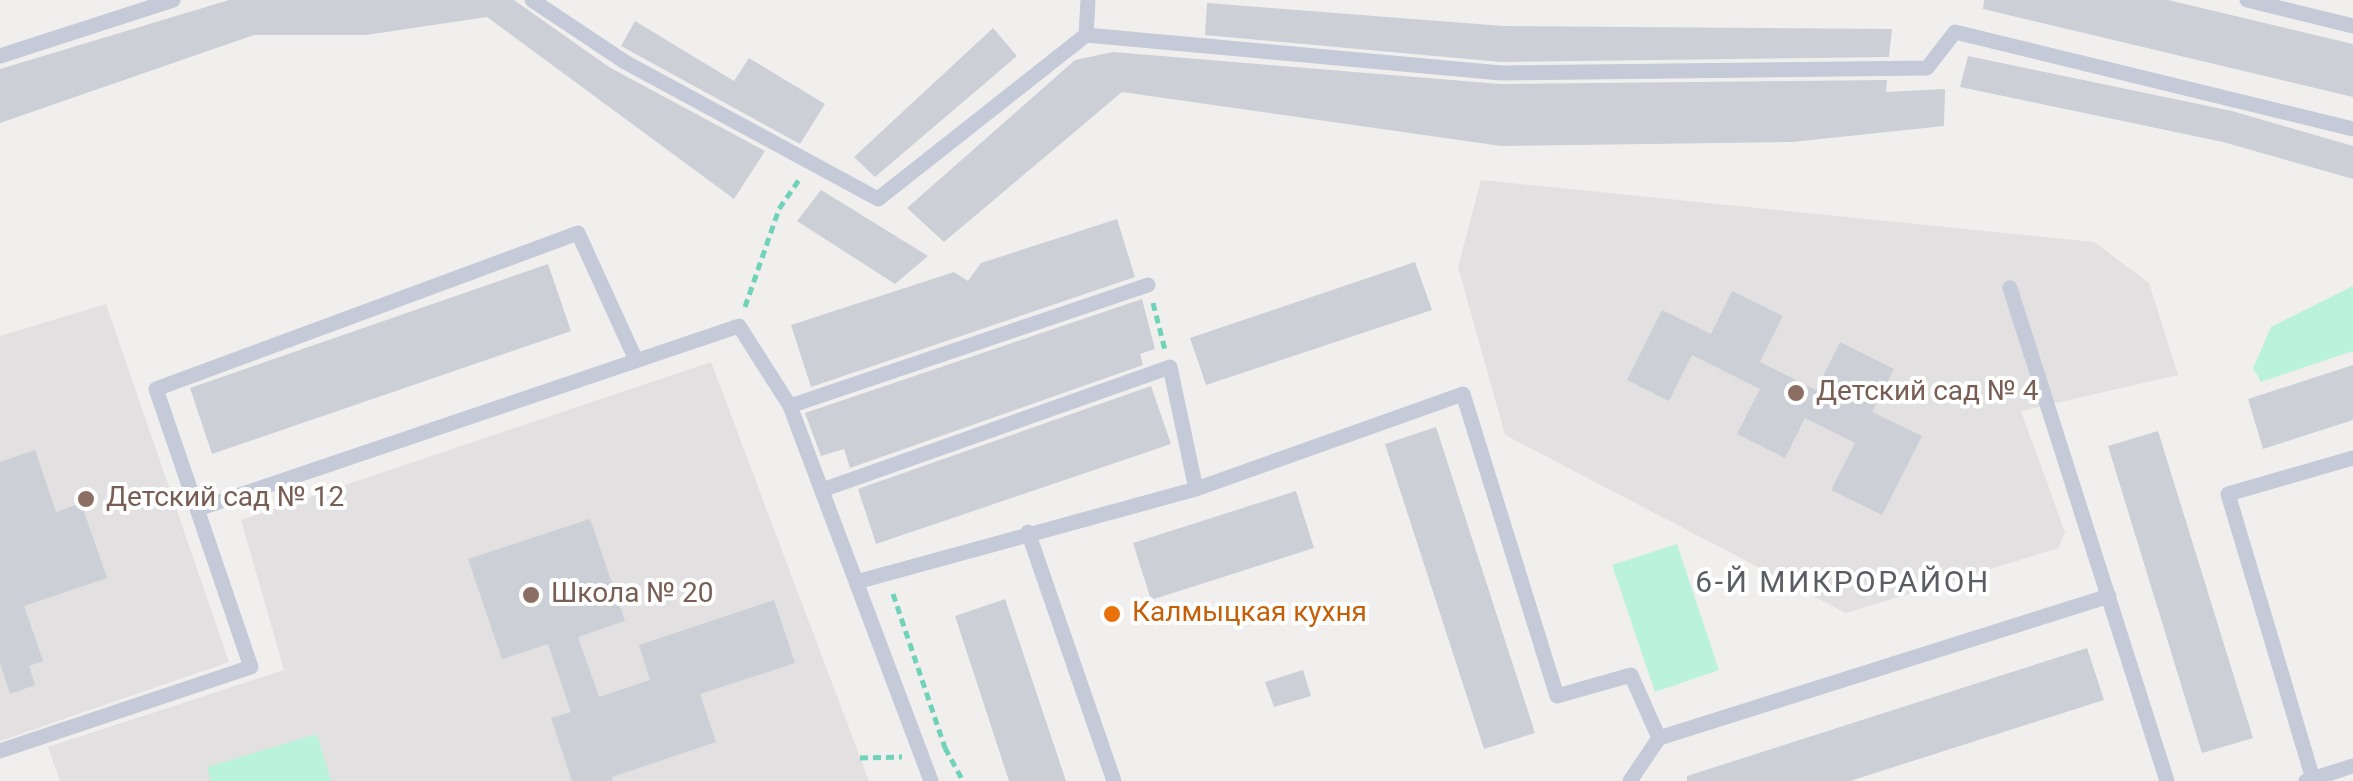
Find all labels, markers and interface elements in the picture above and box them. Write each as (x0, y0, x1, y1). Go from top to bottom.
place label: Детский сад № 4 (1816, 376, 2038, 410)
marker: Детский сад № 4 (1785, 382, 1807, 404)
place label: Детский сад № 12 (106, 482, 344, 516)
marker: Детский сад № 12 (75, 488, 97, 510)
district label: 6-Й МИКРОРАЙОН (1695, 566, 1991, 602)
place label: Школа № 20 (551, 578, 714, 612)
marker: Школа № 20 (520, 584, 542, 606)
place label: Калмыцкая кухня (1132, 597, 1367, 631)
marker: Калмыцкая кухня (1101, 603, 1123, 625)

